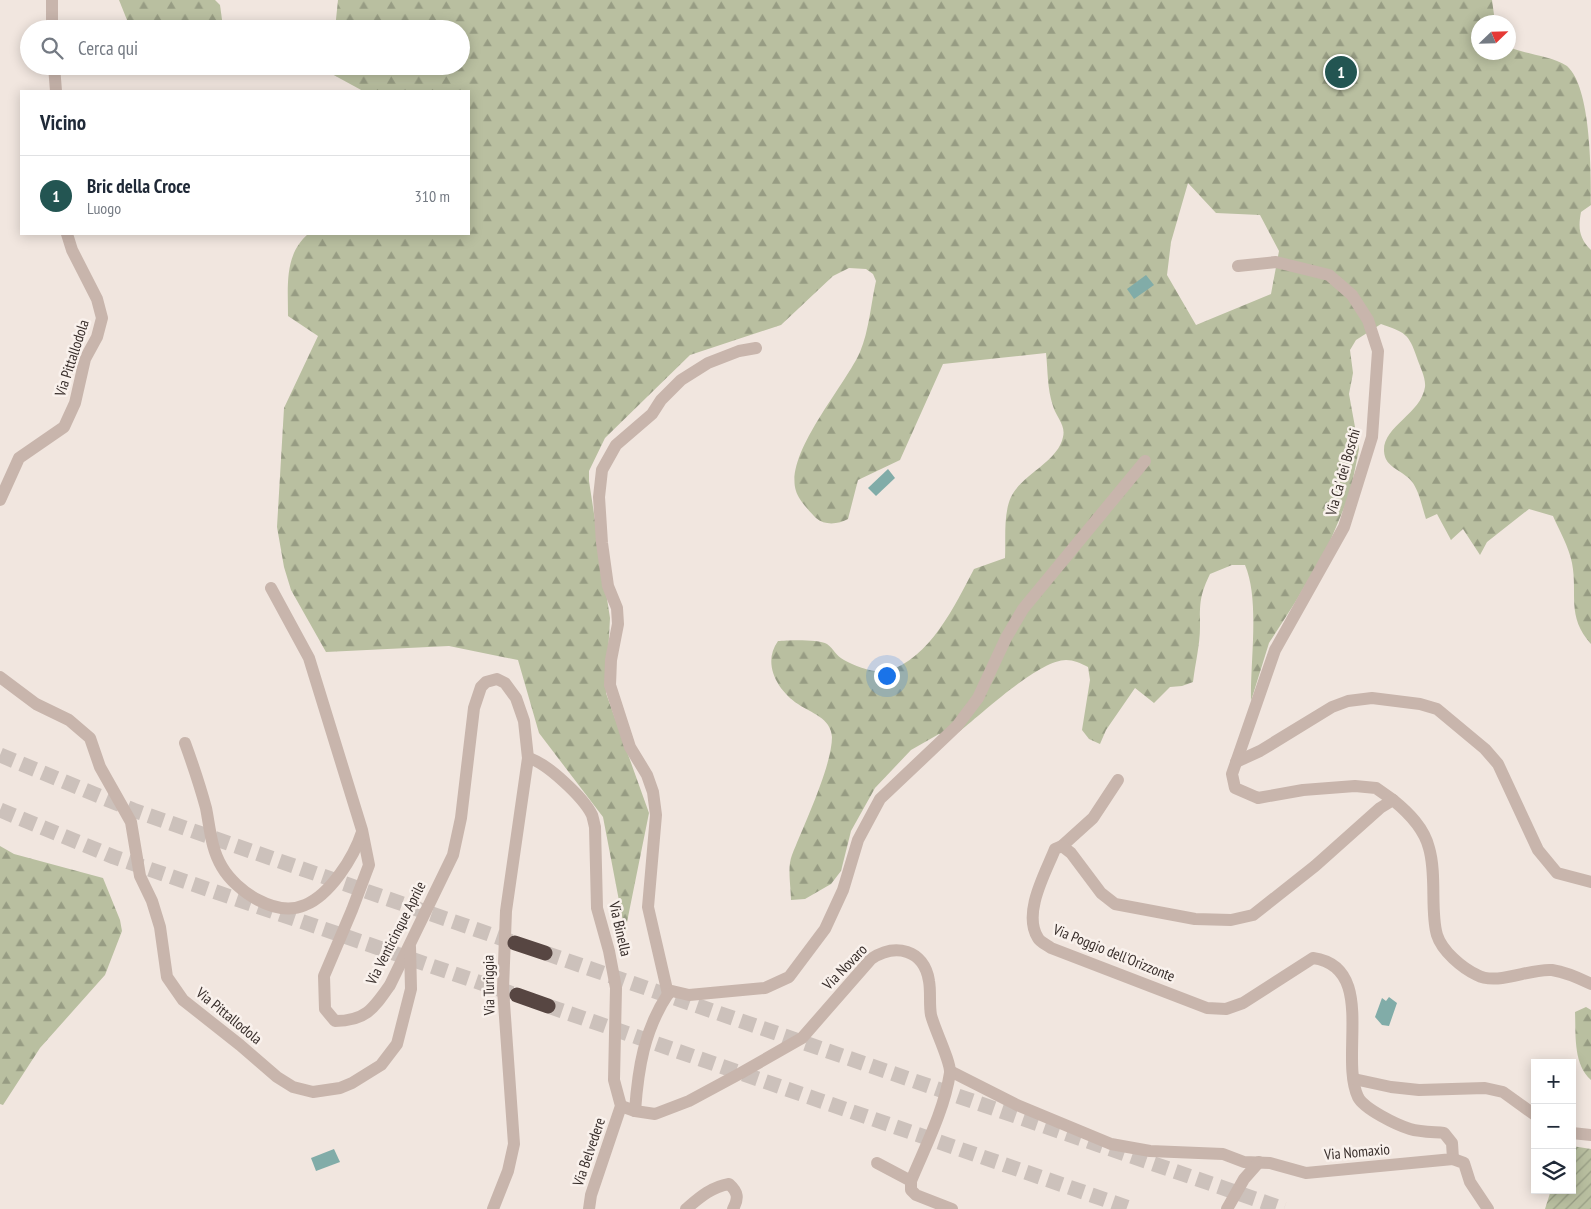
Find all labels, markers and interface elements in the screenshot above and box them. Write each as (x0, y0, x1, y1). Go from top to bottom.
north arrow (1471, 15, 1516, 60)
search box (20, 20, 470, 75)
icon: search (38, 34, 66, 62)
text: Cerca qui (78, 36, 138, 60)
pin: 1 (1325, 53, 1357, 91)
text: Vicino (40, 109, 86, 136)
text: Bric della Croce (87, 174, 191, 198)
text: 1 (52, 186, 60, 206)
text: 310 m (415, 186, 450, 206)
text: Luogo (87, 198, 121, 218)
street label: Via Pittallodola (50, 317, 93, 400)
street label: Via Ca' dei Boschi (1321, 426, 1364, 519)
your location (874, 663, 900, 689)
street label: Via Venticinque Aprile (361, 878, 430, 988)
street label: Via Binella (605, 899, 636, 958)
street label: Via Poggio dell'Orizzonte (1050, 919, 1178, 986)
street label: Via Novaro (818, 940, 871, 994)
street label: Via Turiggia (478, 955, 499, 1016)
street label: Via Pittallodola (192, 983, 266, 1048)
map controls (1531, 1059, 1576, 1194)
button: + (1531, 1059, 1576, 1104)
button: − (1531, 1104, 1576, 1149)
street label: Via Belvedere (568, 1115, 609, 1190)
street label: Via Nomaxio (1322, 1139, 1390, 1164)
button: layers (1531, 1149, 1576, 1194)

